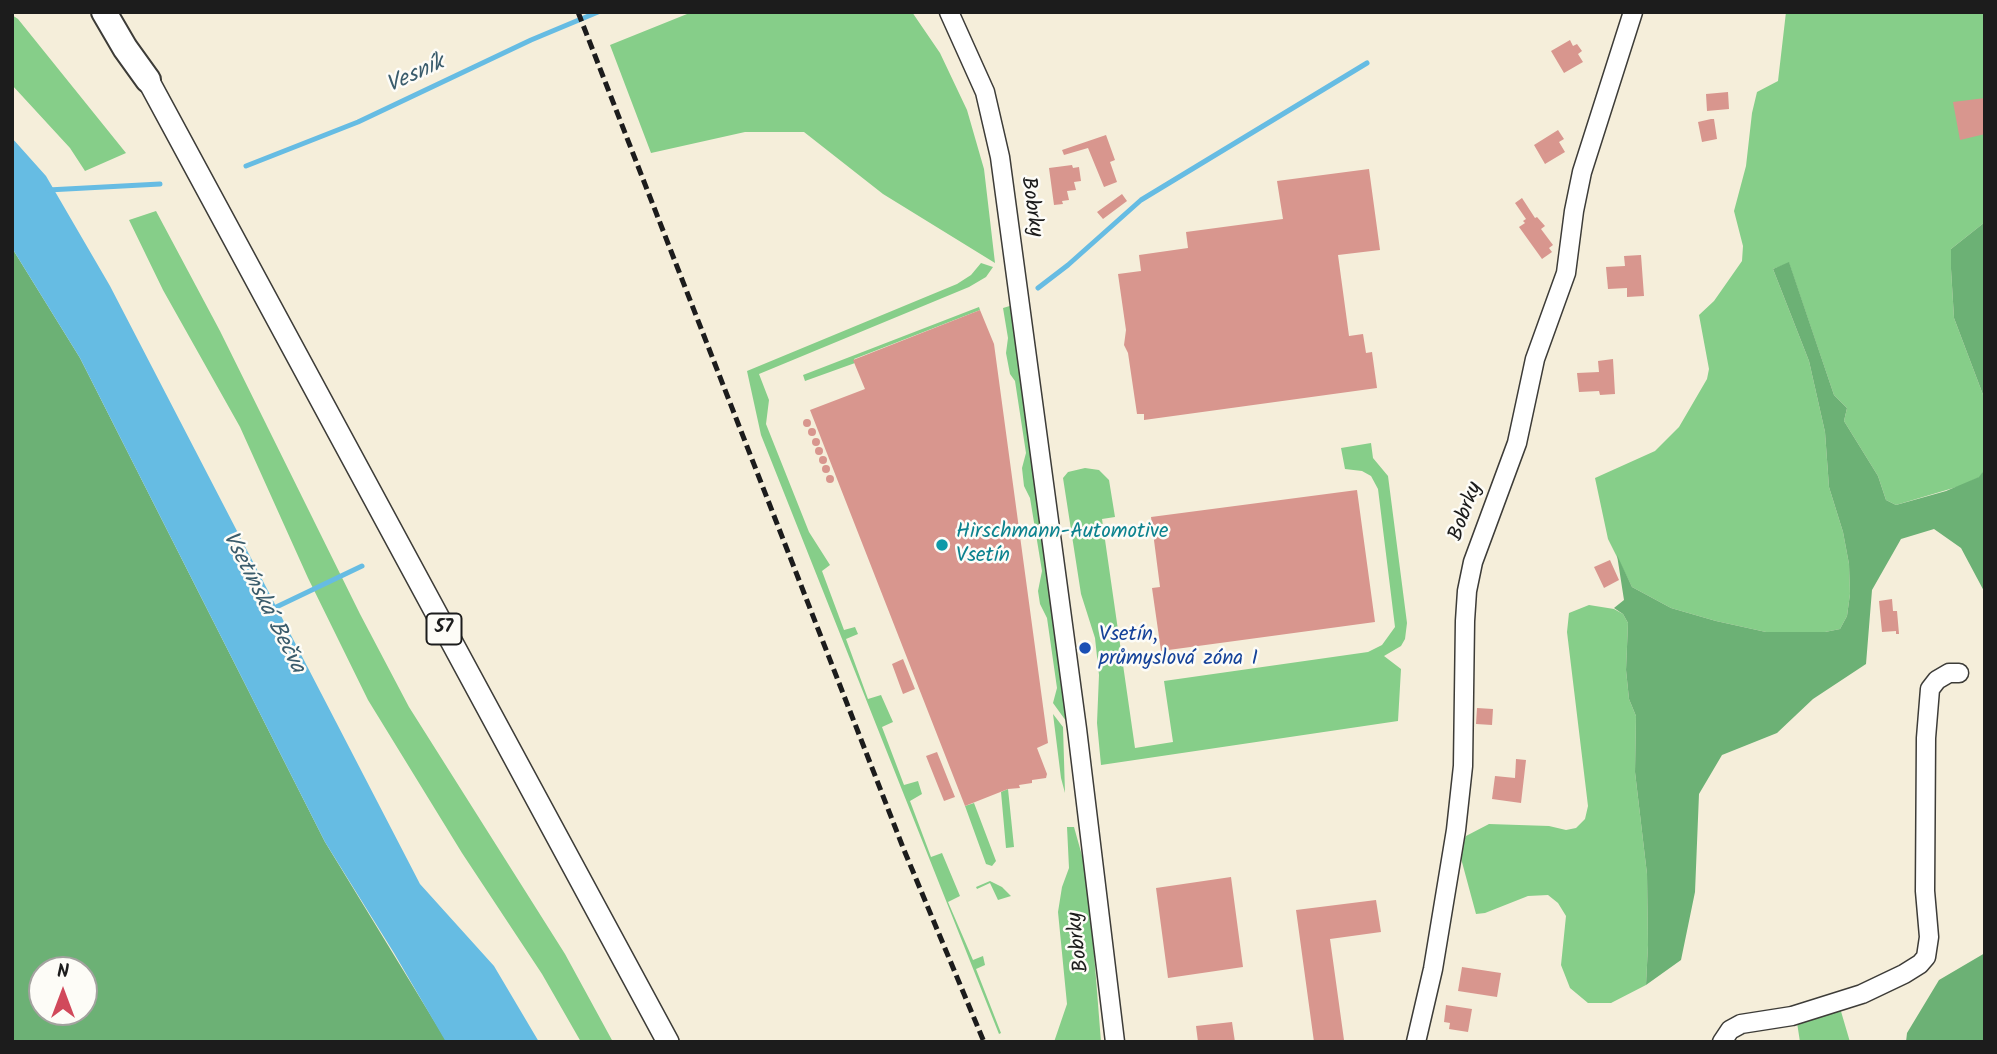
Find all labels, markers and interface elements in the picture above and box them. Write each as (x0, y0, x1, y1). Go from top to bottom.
water label: Vesník (383, 51, 449, 101)
street label: Bobrky (1013, 175, 1047, 239)
street label: Bobrky (1445, 479, 1489, 545)
place label: Hirschmann-Automotive Vsetín (956, 520, 1168, 570)
water label: Vsetínská Bečva (214, 527, 310, 679)
marker: Hirschmann-Automotive Vsetín (934, 537, 950, 553)
road number: 57 (426, 614, 462, 644)
place label: Vsetín, průmyslová zóna I (1099, 623, 1258, 673)
marker: Vsetín, průmyslová zóna I (1077, 640, 1093, 656)
street label: Bobrky (1064, 910, 1096, 974)
north arrow (28, 956, 98, 1026)
text: N (57, 957, 69, 987)

